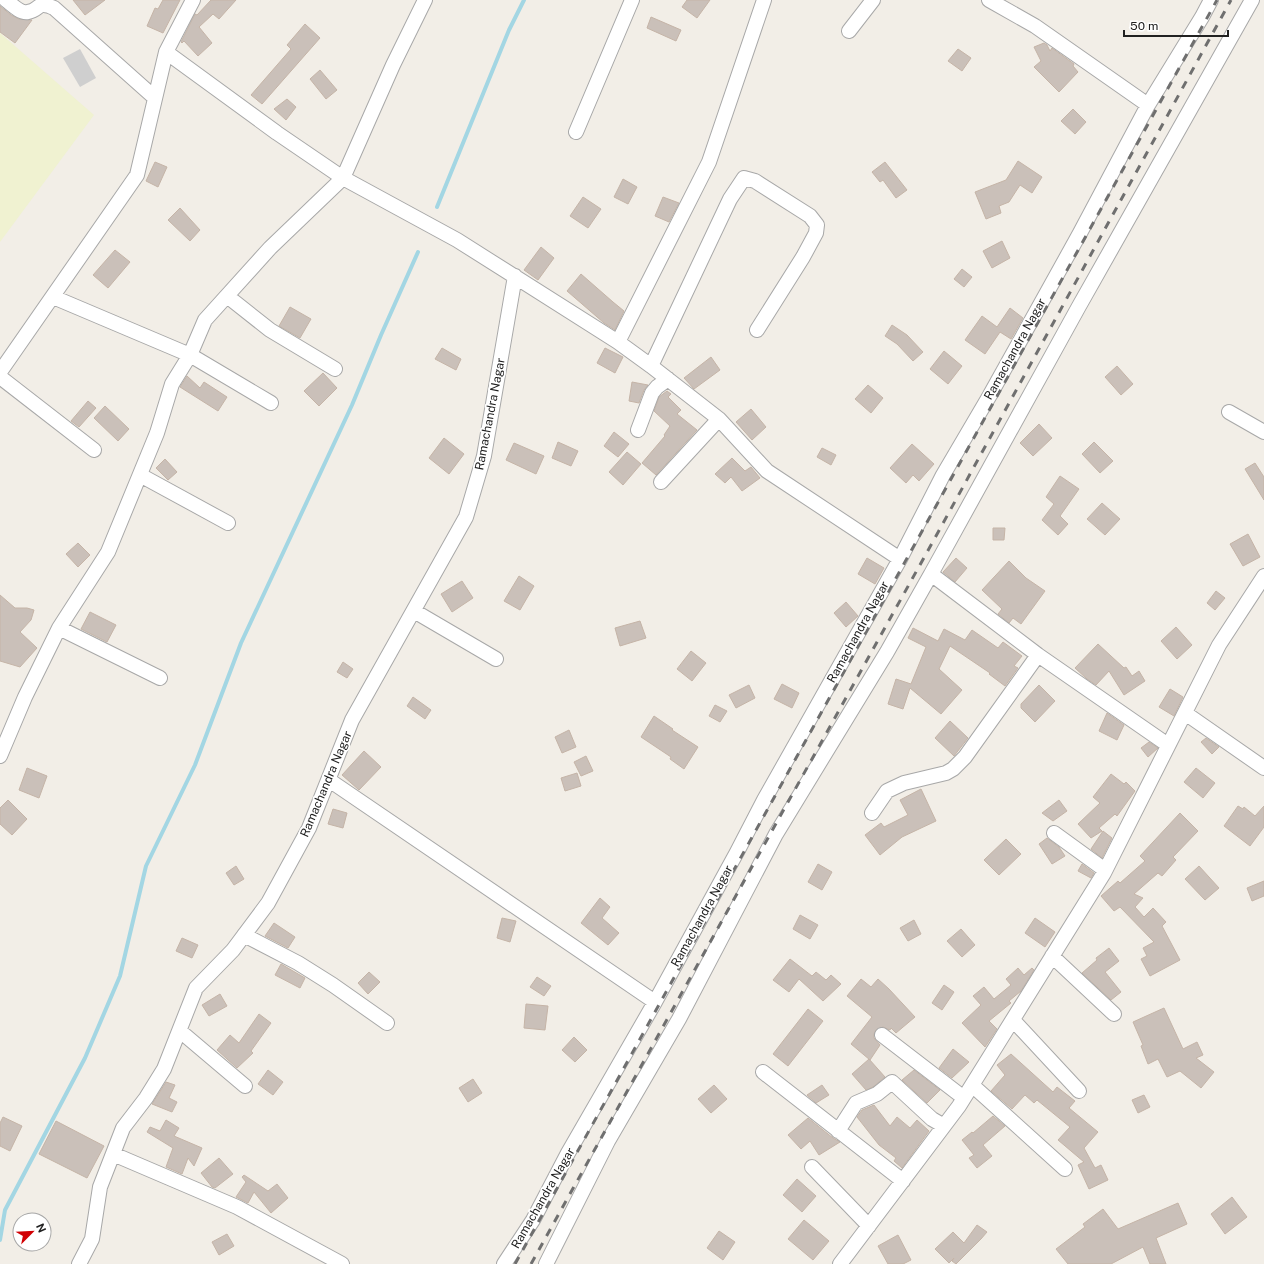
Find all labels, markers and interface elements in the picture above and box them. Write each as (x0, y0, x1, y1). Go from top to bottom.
scale bar (1124, 12, 1228, 38)
text: 50 m (1130, 19, 1158, 33)
street label: Ramachandra Nagar (981, 295, 1049, 402)
street label: Ramachandra Nagar (472, 356, 508, 471)
street label: Ramachandra Nagar (824, 578, 892, 685)
street label: Ramachandra Nagar (297, 728, 355, 839)
street label: Ramachandra Nagar (668, 862, 736, 969)
street label: Ramachandra Nagar (508, 1145, 578, 1251)
north arrow (12, 1212, 52, 1252)
text: N (34, 1222, 48, 1234)

